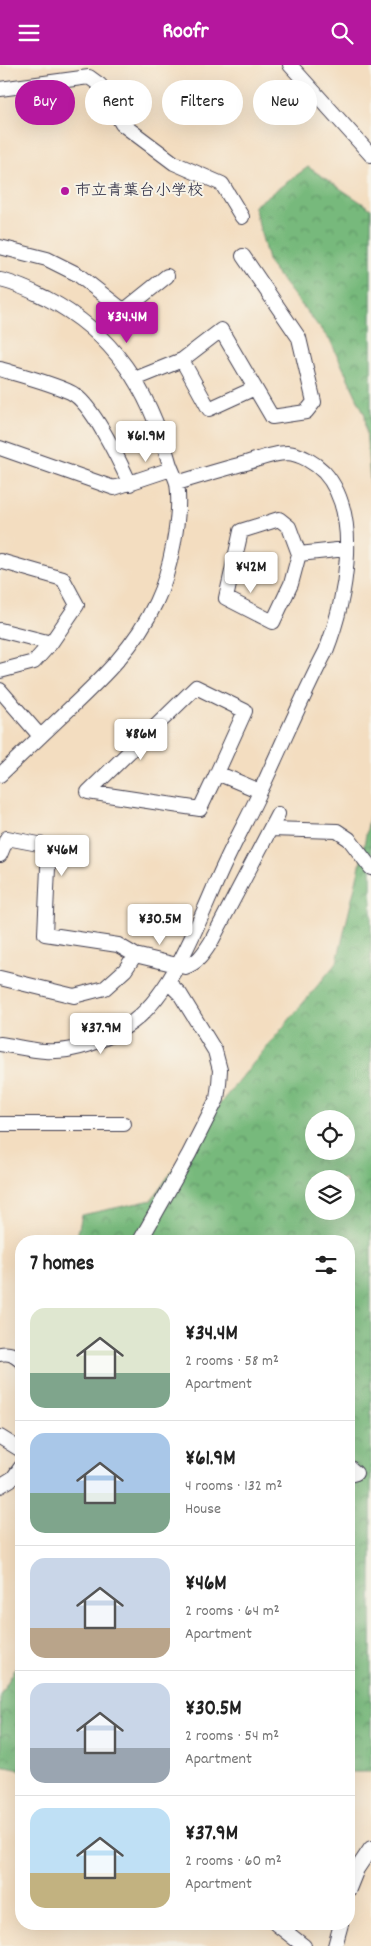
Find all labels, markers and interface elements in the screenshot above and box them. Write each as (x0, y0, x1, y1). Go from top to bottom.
text: Roofr (162, 17, 209, 48)
icon: menu (15, 19, 43, 47)
icon: search (328, 19, 356, 47)
chip: Buy (15, 80, 75, 125)
chip: Rent (85, 80, 152, 125)
chip: Filters (162, 80, 243, 125)
chip: New (253, 80, 317, 125)
place label: 市立青葉台小学校 (75, 180, 203, 203)
marker: 市立青葉台小学校 (59, 185, 71, 197)
pin: ¥34.4M (86, 301, 168, 344)
text: ¥34.4M (107, 306, 147, 329)
pin: ¥61.9M (105, 421, 187, 463)
text: ¥61.9M (127, 425, 165, 448)
pin: ¥42M (221, 551, 281, 594)
text: ¥42M (236, 556, 266, 579)
pin: ¥86M (111, 719, 171, 761)
text: ¥86M (125, 723, 157, 746)
pin: ¥46M (32, 835, 92, 877)
text: ¥46M (46, 839, 78, 862)
pin: ¥30.5M (119, 903, 201, 946)
text: ¥30.5M (138, 908, 182, 931)
pin: ¥37.9M (60, 1013, 142, 1055)
text: ¥37.9M (81, 1017, 121, 1040)
map controls (305, 1110, 355, 1220)
button: locate (305, 1110, 355, 1160)
button: layers (305, 1170, 355, 1220)
text: 7 homes (30, 1250, 94, 1280)
icon: filters (312, 1251, 340, 1279)
text: ¥34.4M (185, 1320, 238, 1350)
icon: home (70, 1328, 130, 1388)
text: 2 rooms · 58 m² (185, 1350, 279, 1373)
text: Apartment (185, 1373, 252, 1396)
text: ¥61.9M (185, 1445, 235, 1475)
icon: home (70, 1453, 130, 1513)
text: 4 rooms · 132 m² (185, 1475, 282, 1498)
text: House (185, 1498, 221, 1521)
text: ¥46M (185, 1570, 226, 1600)
icon: home (70, 1578, 130, 1638)
text: 2 rooms · 64 m² (185, 1600, 280, 1623)
text: Apartment (185, 1623, 252, 1646)
text: ¥30.5M (185, 1695, 241, 1725)
icon: home (70, 1703, 130, 1763)
text: 2 rooms · 54 m² (185, 1725, 279, 1748)
text: Apartment (185, 1748, 252, 1771)
text: ¥37.9M (185, 1820, 238, 1850)
icon: home (70, 1828, 130, 1888)
text: 2 rooms · 60 m² (185, 1850, 282, 1873)
text: Apartment (185, 1873, 252, 1896)

